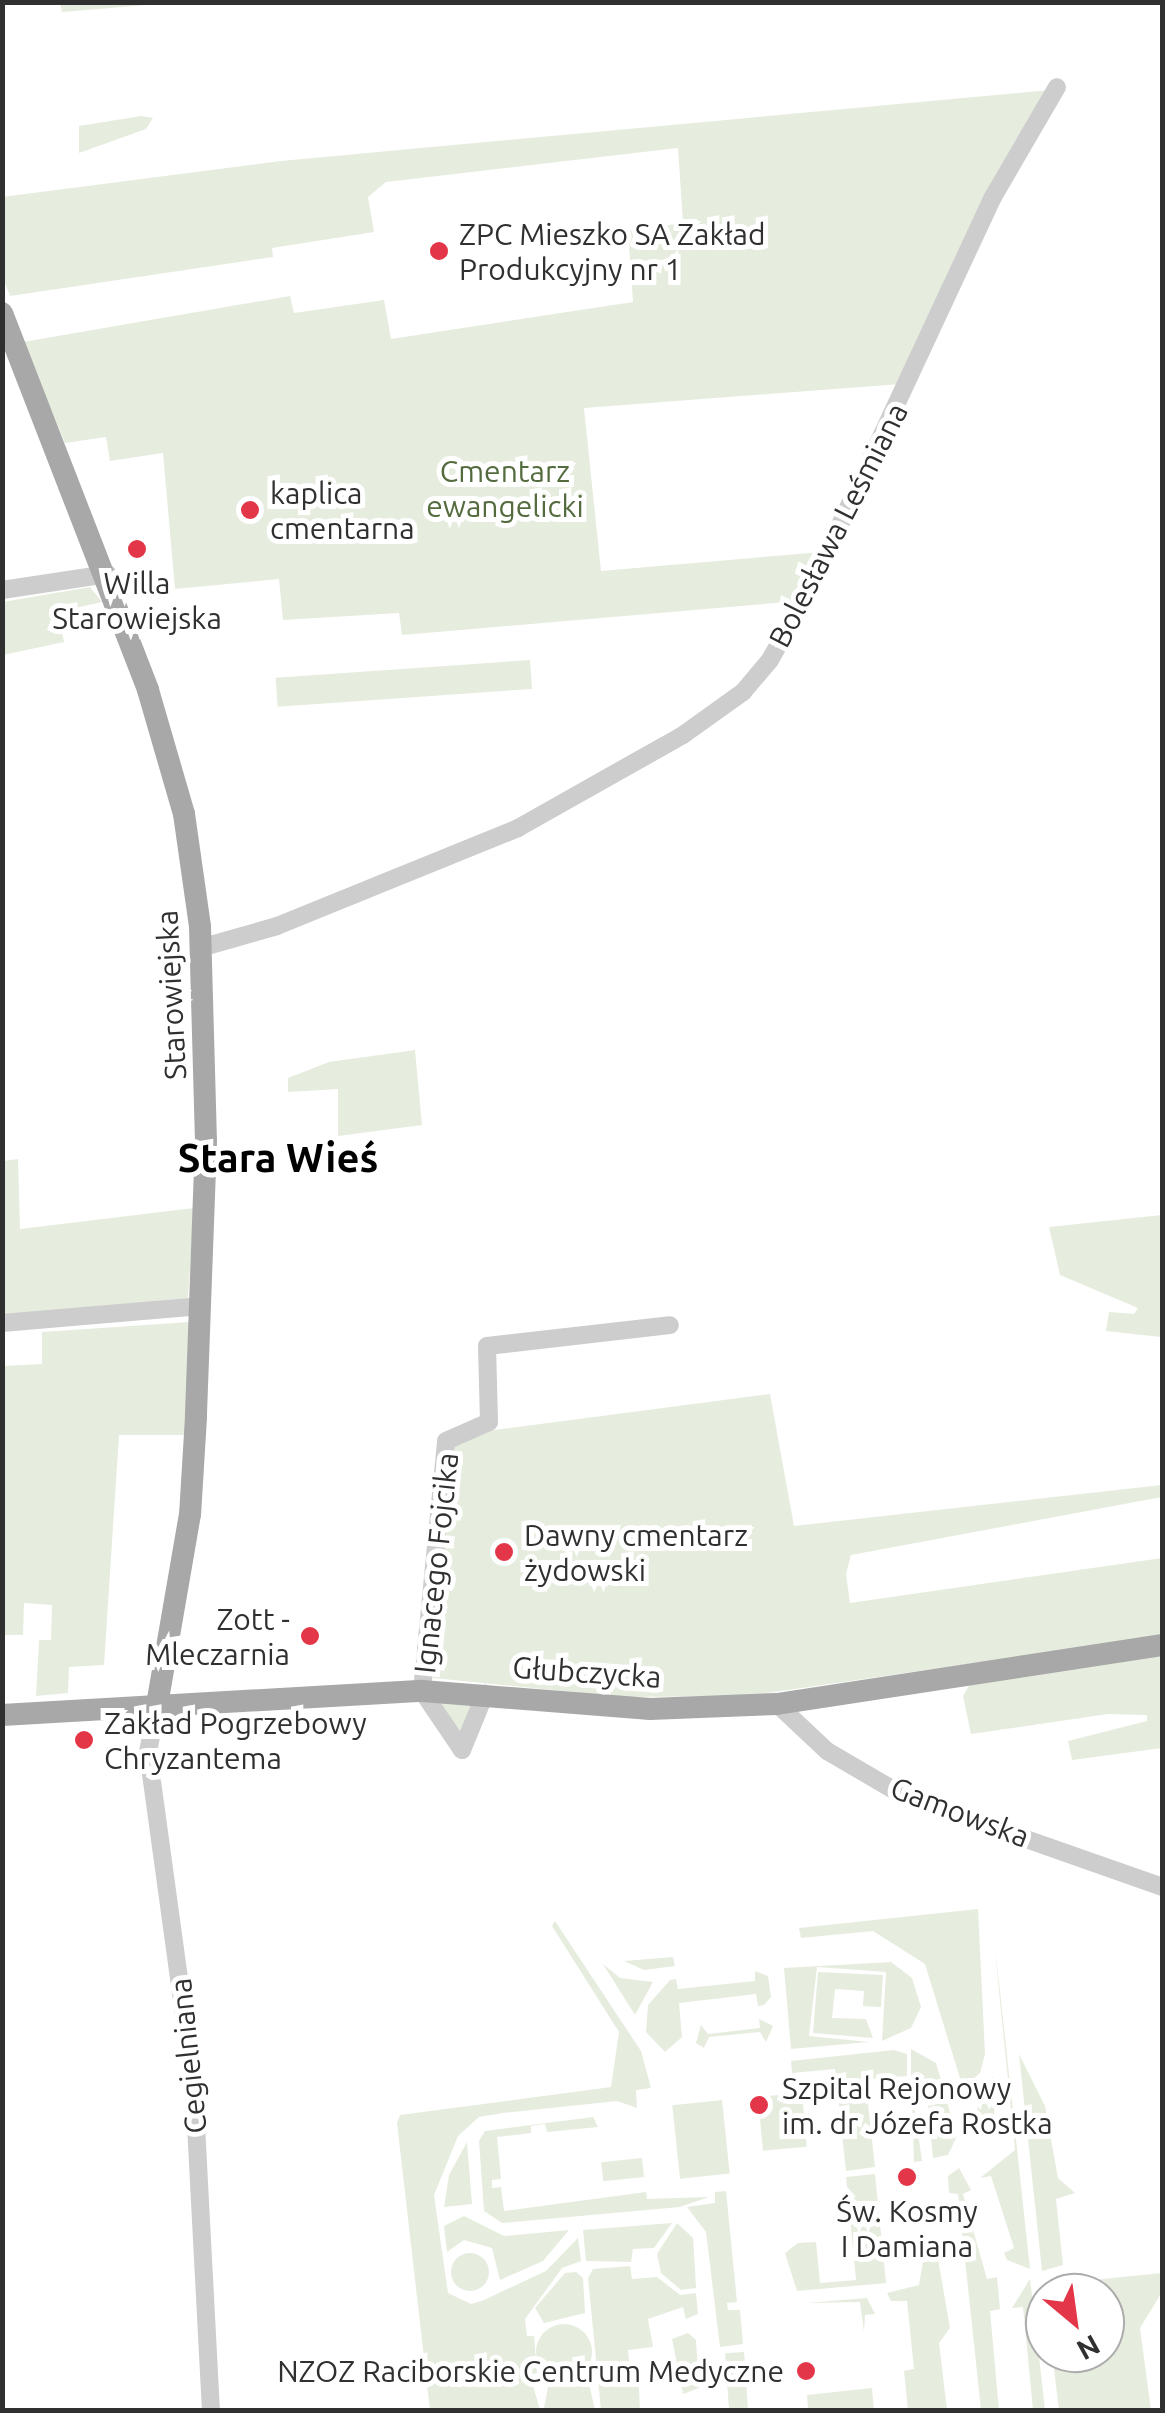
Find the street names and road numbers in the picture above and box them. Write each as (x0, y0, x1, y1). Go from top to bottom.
street label: Bolesława Leśmiana (761, 397, 915, 653)
street label: Starowiejska (149, 909, 193, 1081)
street label: Ignacego Fojcika (406, 1451, 466, 1675)
street label: Głubczycka (511, 1649, 663, 1695)
street label: Gamowska (886, 1769, 1034, 1855)
street label: Cegielniana (162, 1976, 214, 2136)

